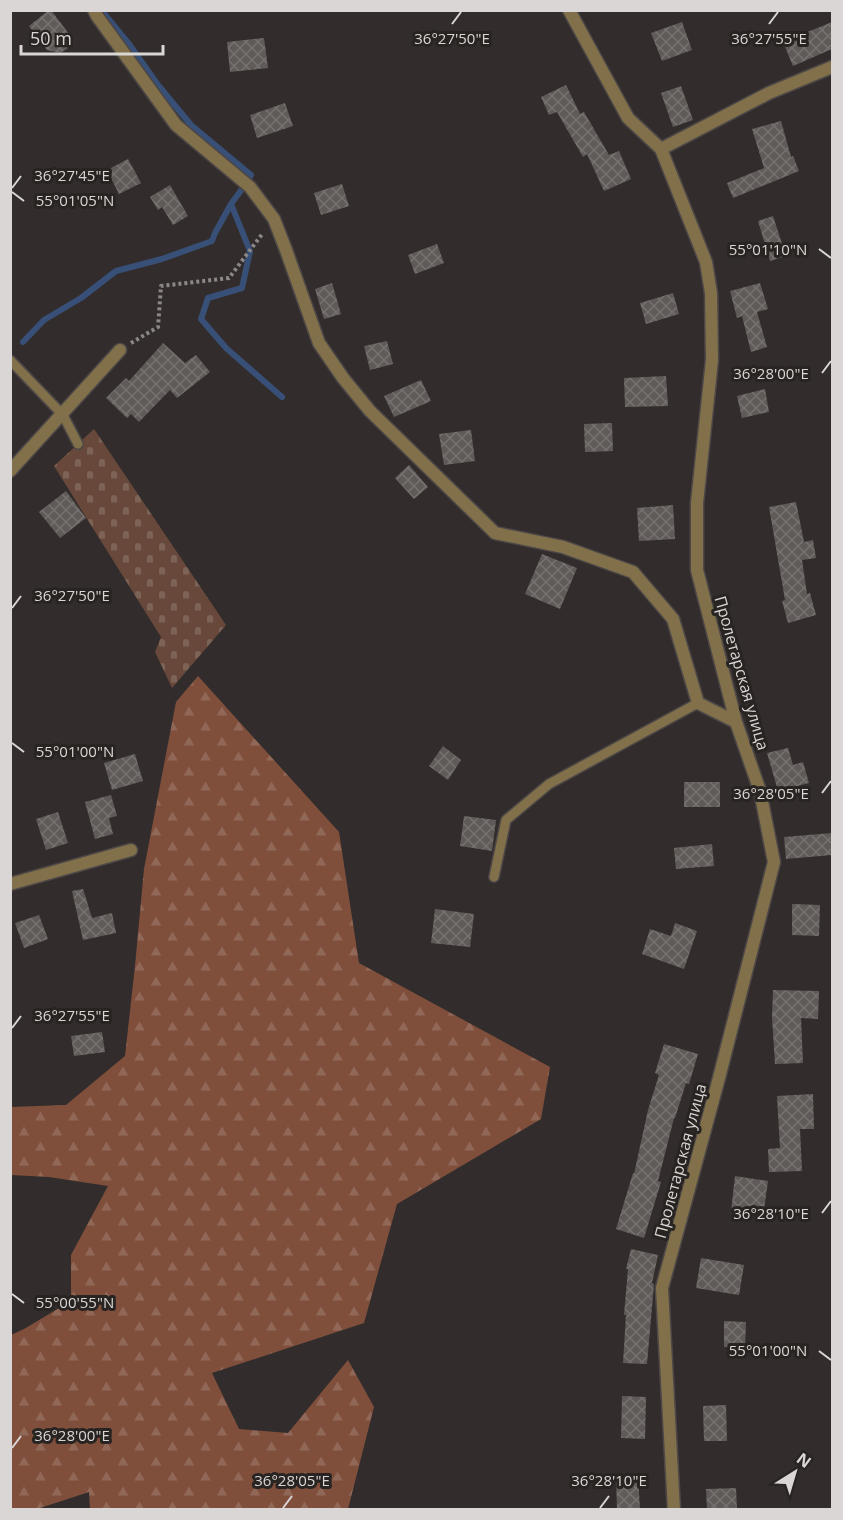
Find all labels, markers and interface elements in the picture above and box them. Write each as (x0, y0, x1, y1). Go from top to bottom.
scale bar (21, 18, 164, 56)
text: 50 m (30, 26, 72, 50)
text: 36°27'50"E (414, 28, 490, 48)
text: 36°27'55"E (731, 28, 807, 48)
text: 36°27'45"E (34, 165, 110, 185)
text: 55°01'05"N (36, 190, 114, 210)
text: 55°01'10"N (729, 239, 807, 259)
text: 36°28'00"E (733, 363, 809, 383)
text: 36°27'50"E (34, 585, 110, 605)
street label: Пролетарская улица (709, 593, 775, 753)
text: 55°01'00"N (36, 741, 114, 761)
text: 36°28'05"E (733, 783, 809, 803)
text: 36°27'55"E (34, 1005, 110, 1025)
street label: Пролетарская улица (649, 1081, 711, 1241)
text: 36°28'10"E (733, 1203, 809, 1223)
text: 55°00'55"N (36, 1292, 114, 1312)
text: 55°01'00"N (729, 1340, 807, 1360)
text: 36°28'00"E (34, 1425, 110, 1445)
north arrow (765, 1442, 825, 1502)
text: N (792, 1447, 816, 1473)
text: 36°28'05"E (254, 1470, 330, 1490)
text: 36°28'10"E (571, 1470, 647, 1490)

